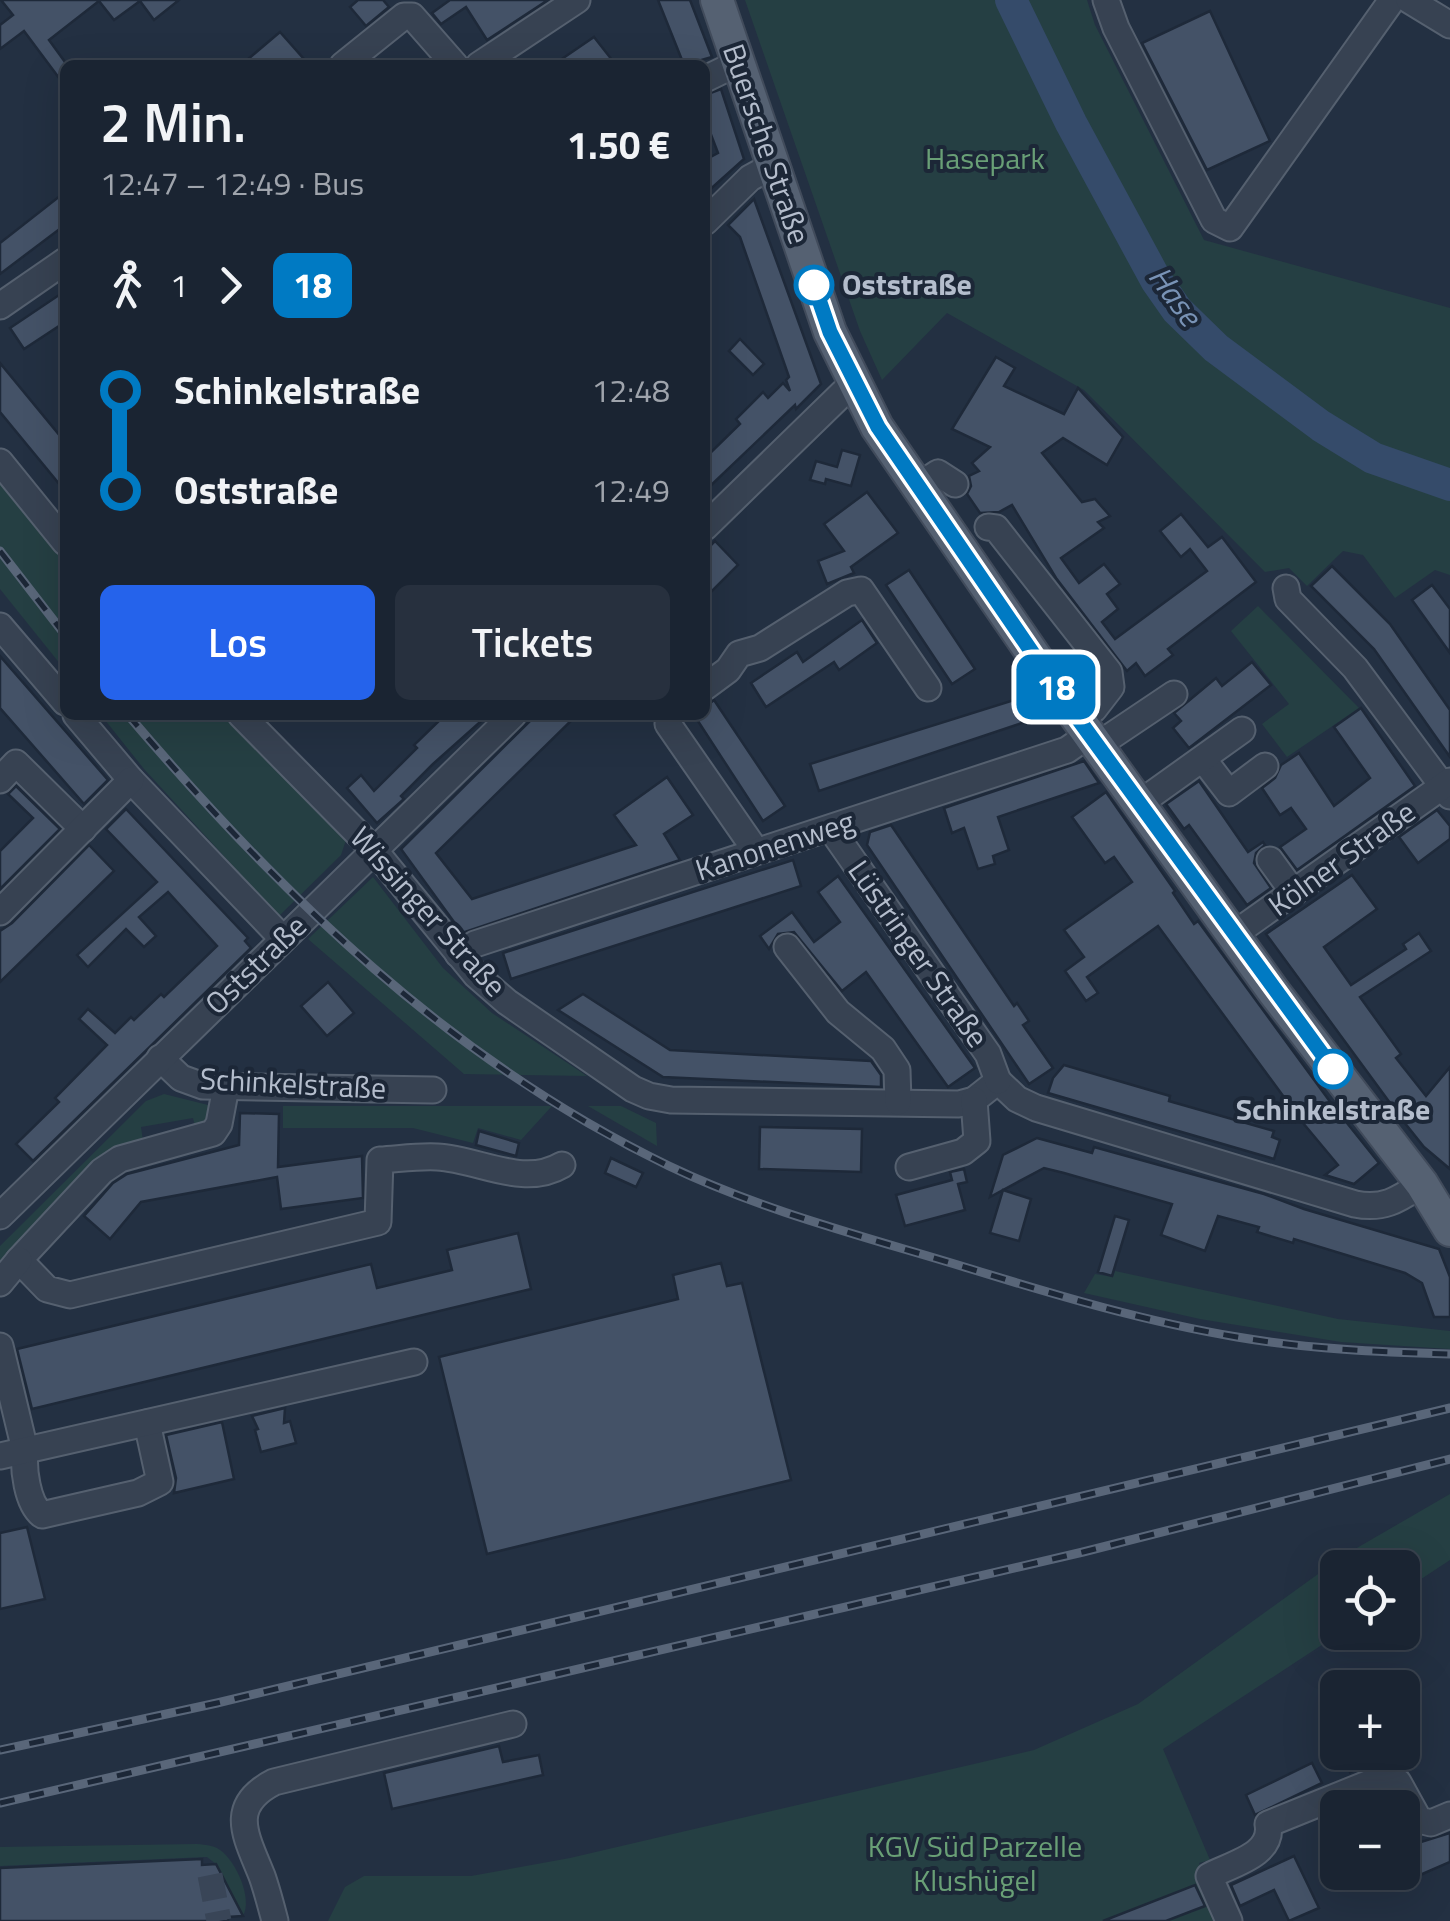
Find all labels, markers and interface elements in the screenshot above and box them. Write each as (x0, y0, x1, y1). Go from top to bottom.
street label: Buersche Straße (711, 37, 823, 250)
text: 2 Min. (100, 80, 246, 163)
text: 1.50 € (567, 116, 670, 174)
park label: Hasepark (925, 135, 1045, 181)
text: 12:47 – 12:49 · Bus (100, 159, 364, 207)
water label: Hase (1137, 255, 1215, 337)
icon: walk (100, 258, 155, 313)
icon: forward (203, 258, 258, 313)
text: 18 (293, 258, 332, 312)
text: 1 (170, 261, 188, 309)
place label: Oststraße (842, 261, 972, 307)
marker: Oststraße (795, 266, 833, 304)
text: Schinkelstraße (174, 361, 420, 419)
text: 12:48 (591, 366, 670, 414)
text: Oststraße (174, 461, 338, 519)
text: 12:49 (591, 466, 670, 514)
button: Los (100, 585, 375, 700)
button: Tickets (395, 585, 670, 700)
line badge: 18 (1011, 654, 1101, 720)
text: 18 (1036, 660, 1076, 714)
street label: Kölner Straße (1258, 789, 1424, 927)
street label: Kanonenweg (689, 798, 860, 892)
street label: Wissinger Straße (340, 816, 518, 1007)
street label: Lüstringer Straße (837, 850, 1001, 1057)
street label: Oststraße (194, 904, 317, 1025)
marker: Schinkelstraße (1314, 1050, 1352, 1088)
street label: Schinkelstraße (199, 1055, 387, 1111)
place label: Schinkelstraße (1236, 1086, 1430, 1132)
map controls (1320, 1550, 1420, 1890)
button: locate (1320, 1550, 1420, 1650)
button: + (1320, 1670, 1420, 1770)
button: − (1320, 1790, 1420, 1890)
park label: KGV Süd Parzelle Klushügel (868, 1823, 1082, 1903)

